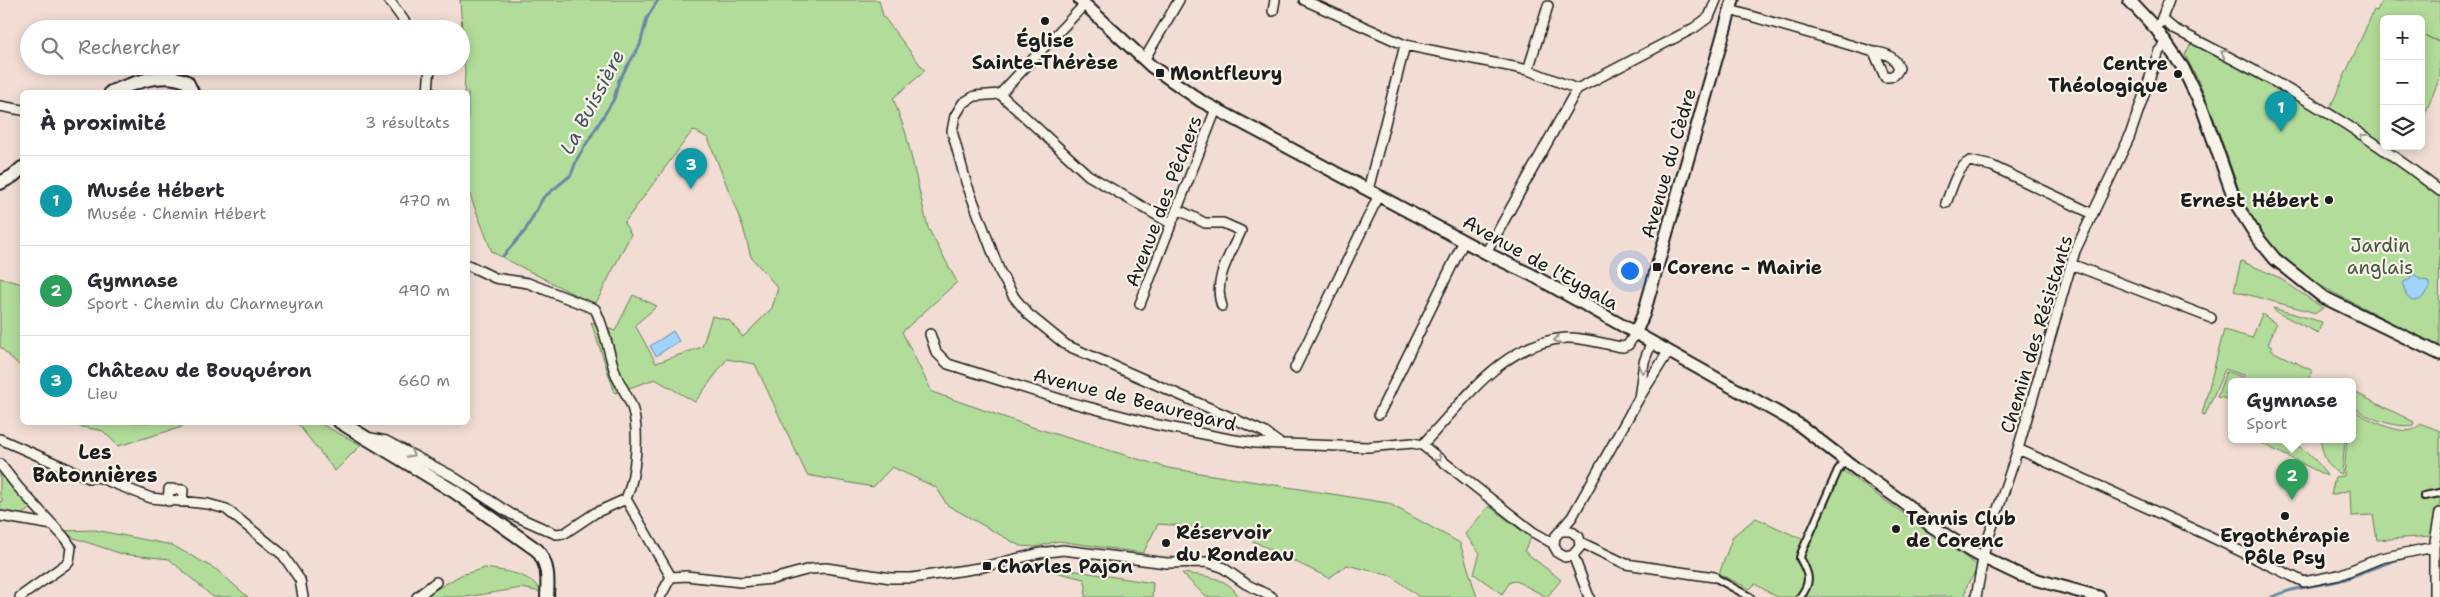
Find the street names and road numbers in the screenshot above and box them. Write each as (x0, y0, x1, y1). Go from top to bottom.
street label: Avenue du Cèdre (1635, 85, 1702, 241)
street label: Avenue des Pêchers (1119, 112, 1208, 290)
street label: Avenue de l'Eygala (1458, 209, 1623, 316)
street label: Chemin des Résistants (1994, 232, 2079, 436)
street label: Avenue de Beauregard (1031, 362, 1239, 437)

